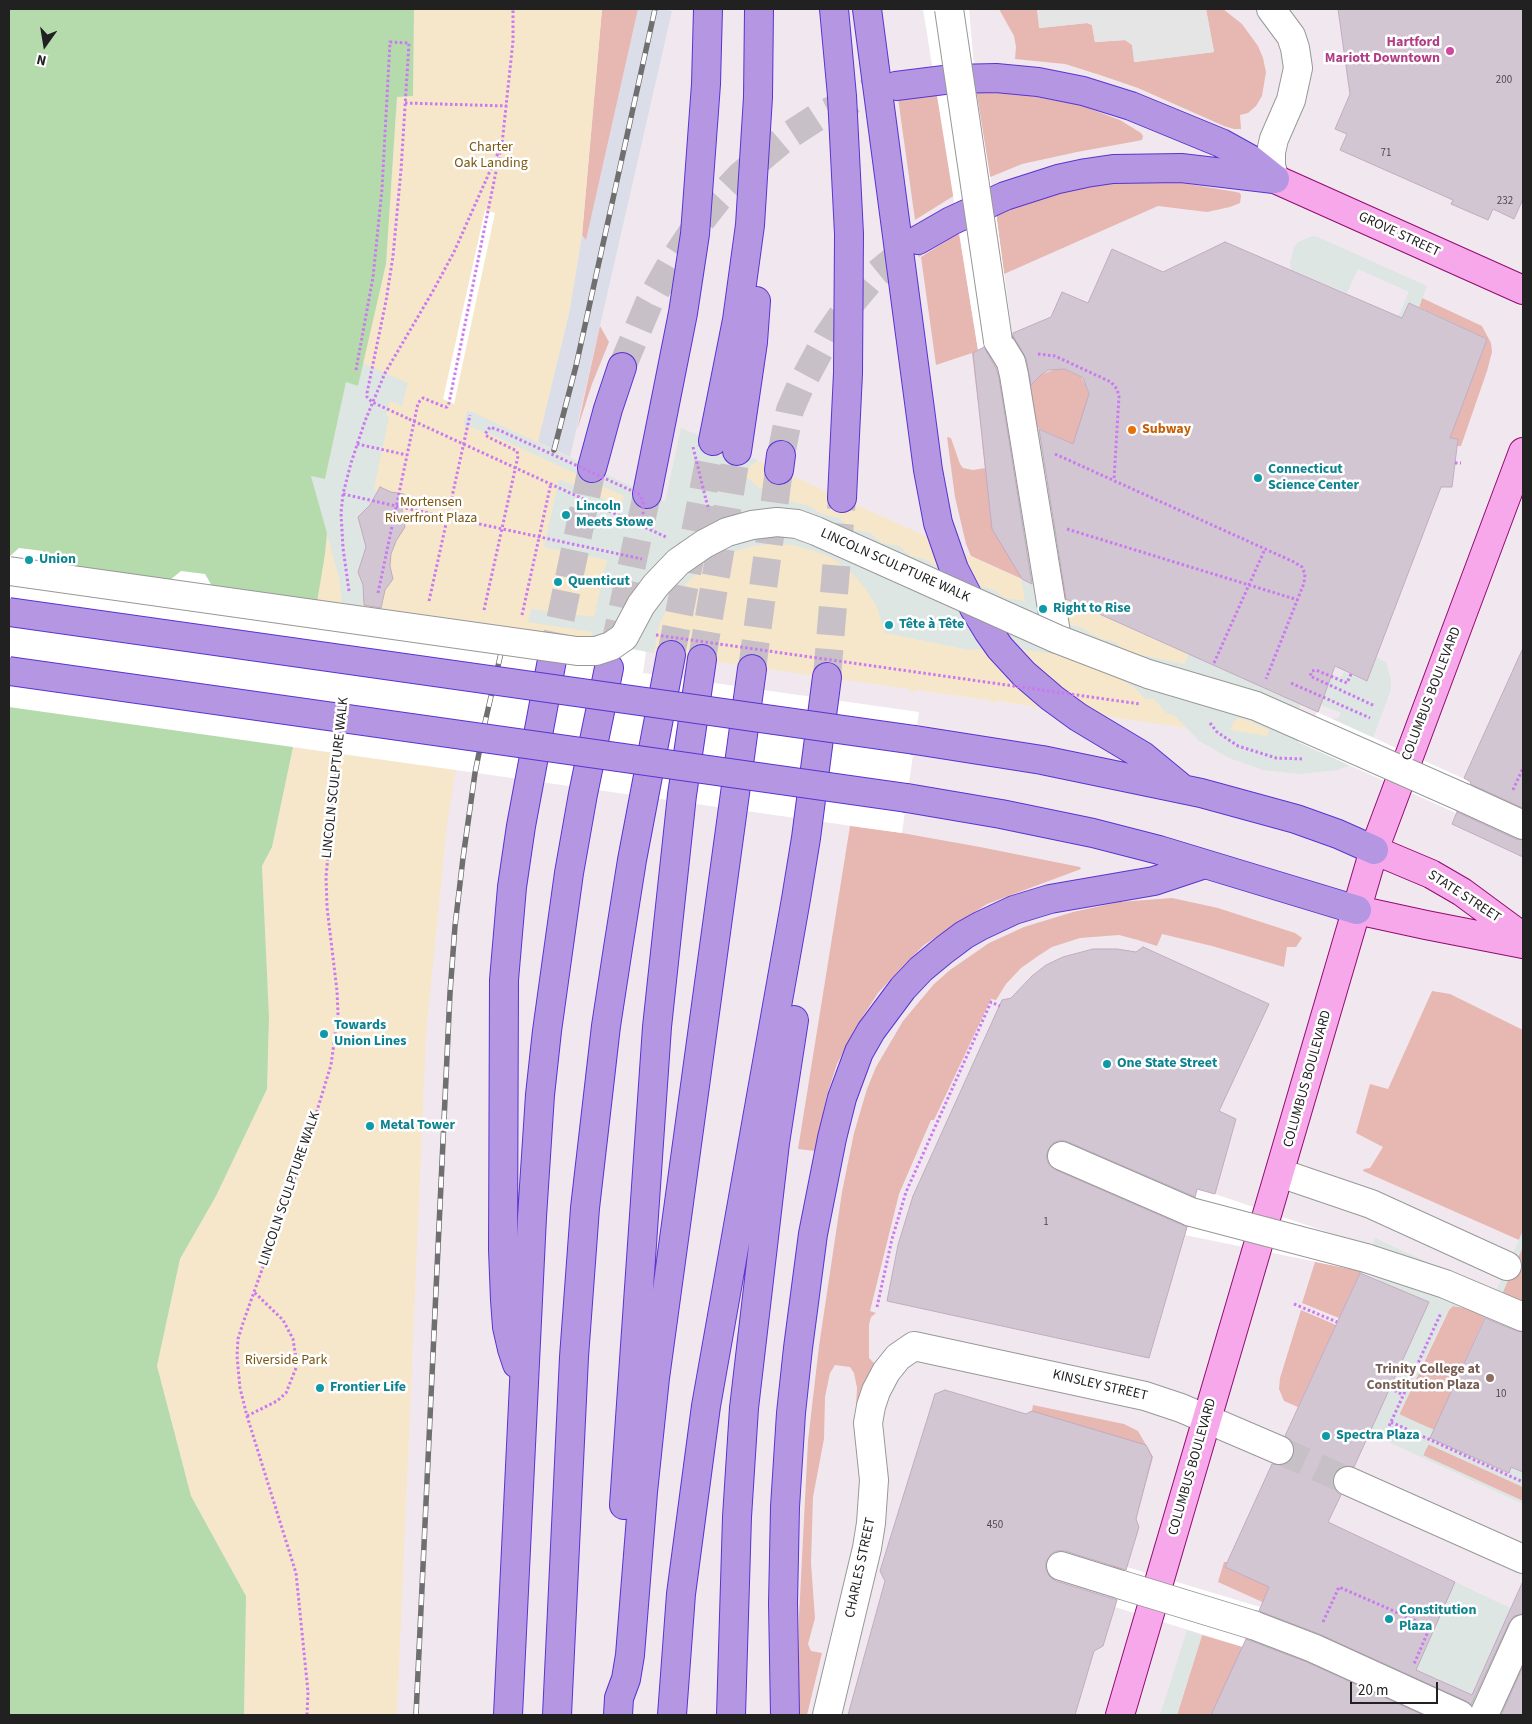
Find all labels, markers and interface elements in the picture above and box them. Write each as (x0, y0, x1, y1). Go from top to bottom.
north arrow (20, 20, 70, 70)
place label: Hartford Mariott Downtown (1325, 35, 1440, 68)
marker: Hartford Mariott Downtown (1444, 45, 1456, 57)
text: N (35, 49, 48, 70)
house number: 200 (1496, 74, 1512, 88)
park label: Charter Oak Landing (454, 140, 528, 172)
house number: 71 (1381, 147, 1391, 161)
house number: 232 (1497, 195, 1513, 209)
street label: GROVE STREET (1356, 209, 1442, 261)
place label: Subway (1142, 422, 1191, 438)
marker: Subway (1126, 424, 1138, 436)
place label: Connecticut Science Center (1268, 462, 1359, 494)
marker: Connecticut Science Center (1252, 472, 1264, 484)
park label: Mortensen Riverfront Plaza (385, 495, 477, 528)
place label: Lincoln Meets Stowe (576, 499, 653, 532)
marker: Lincoln Meets Stowe (560, 509, 572, 521)
street label: LINCOLN SCULPTURE WALK (818, 525, 972, 607)
place label: Union (39, 552, 76, 568)
marker: Union (23, 554, 35, 566)
place label: Quenticut (568, 574, 630, 590)
marker: Quenticut (552, 576, 564, 588)
place label: Right to Rise (1053, 601, 1131, 617)
marker: Right to Rise (1037, 603, 1049, 615)
place label: Tête à Tête (899, 617, 964, 633)
marker: Tête à Tête (883, 619, 895, 631)
street label: COLUMBUS BOULEVARD (1399, 625, 1465, 763)
street label: LINCOLN SCULPTURE WALK (319, 697, 353, 859)
street label: STATE STREET (1424, 867, 1504, 927)
street label: COLUMBUS BOULEVARD (1280, 1009, 1336, 1149)
place label: Towards Union Lines (334, 1018, 406, 1050)
marker: Towards Union Lines (318, 1028, 330, 1040)
place label: One State Street (1117, 1056, 1217, 1072)
marker: One State Street (1101, 1058, 1113, 1070)
street label: LINCOLN SCULPTURE WALK (256, 1110, 324, 1268)
place label: Metal Tower (380, 1118, 455, 1134)
marker: Metal Tower (364, 1120, 376, 1132)
house number: 1 (1043, 1216, 1049, 1230)
park label: Riverside Park (245, 1353, 327, 1369)
place label: Trinity College at Constitution Plaza (1366, 1362, 1480, 1394)
street label: KINSLEY STREET (1051, 1367, 1149, 1405)
marker: Trinity College at Constitution Plaza (1484, 1372, 1496, 1384)
place label: Frontier Life (330, 1380, 406, 1396)
marker: Frontier Life (314, 1382, 326, 1394)
house number: 10 (1496, 1388, 1506, 1402)
street label: COLUMBUS BOULEVARD (1165, 1397, 1221, 1537)
place label: Spectra Plaza (1336, 1428, 1420, 1444)
marker: Spectra Plaza (1320, 1430, 1332, 1442)
street label: CHARLES STREET (842, 1516, 880, 1620)
house number: 450 (987, 1519, 1003, 1533)
place label: Constitution Plaza (1399, 1603, 1476, 1635)
marker: Constitution Plaza (1383, 1613, 1395, 1625)
scale bar (1352, 1672, 1440, 1704)
text: 20 m (1358, 1680, 1388, 1701)

